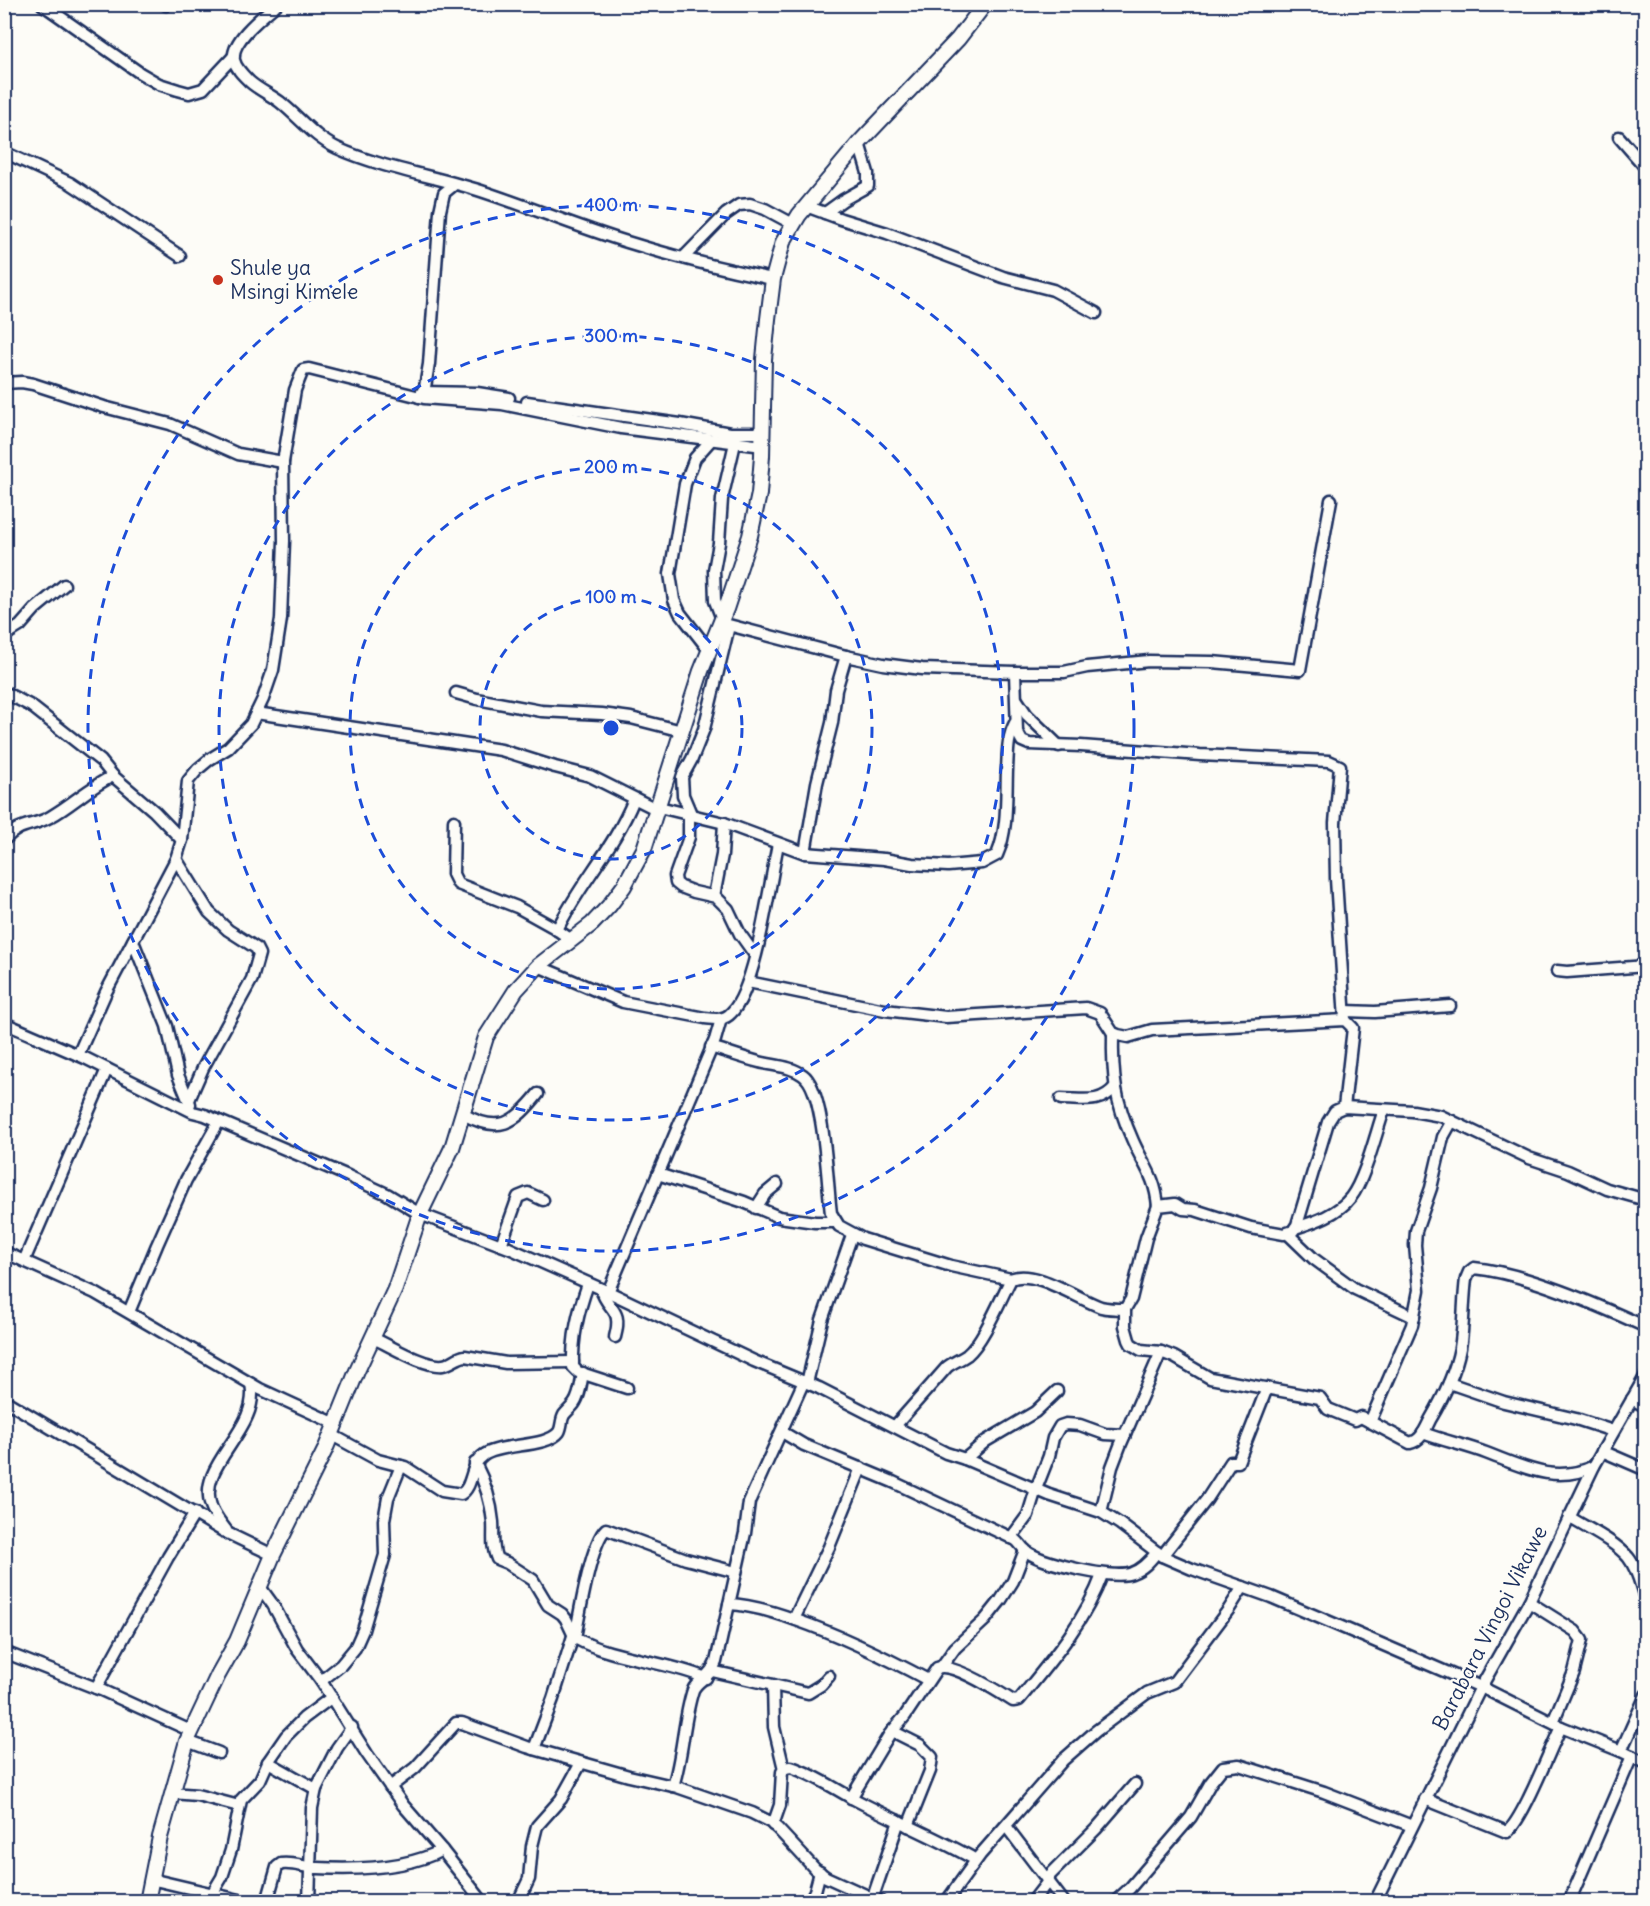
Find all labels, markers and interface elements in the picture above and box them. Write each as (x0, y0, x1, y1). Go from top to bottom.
text: 400 m (584, 193, 638, 216)
place label: Shule ya Msingi Kimele (230, 254, 358, 305)
marker: Shule ya Msingi Kimele (211, 273, 225, 287)
text: 300 m (584, 324, 638, 347)
text: 200 m (584, 455, 638, 478)
text: 100 m (586, 585, 637, 608)
centre of rings (601, 718, 621, 738)
street label: Barabara Vingoi Vikawe (1426, 1521, 1553, 1735)

